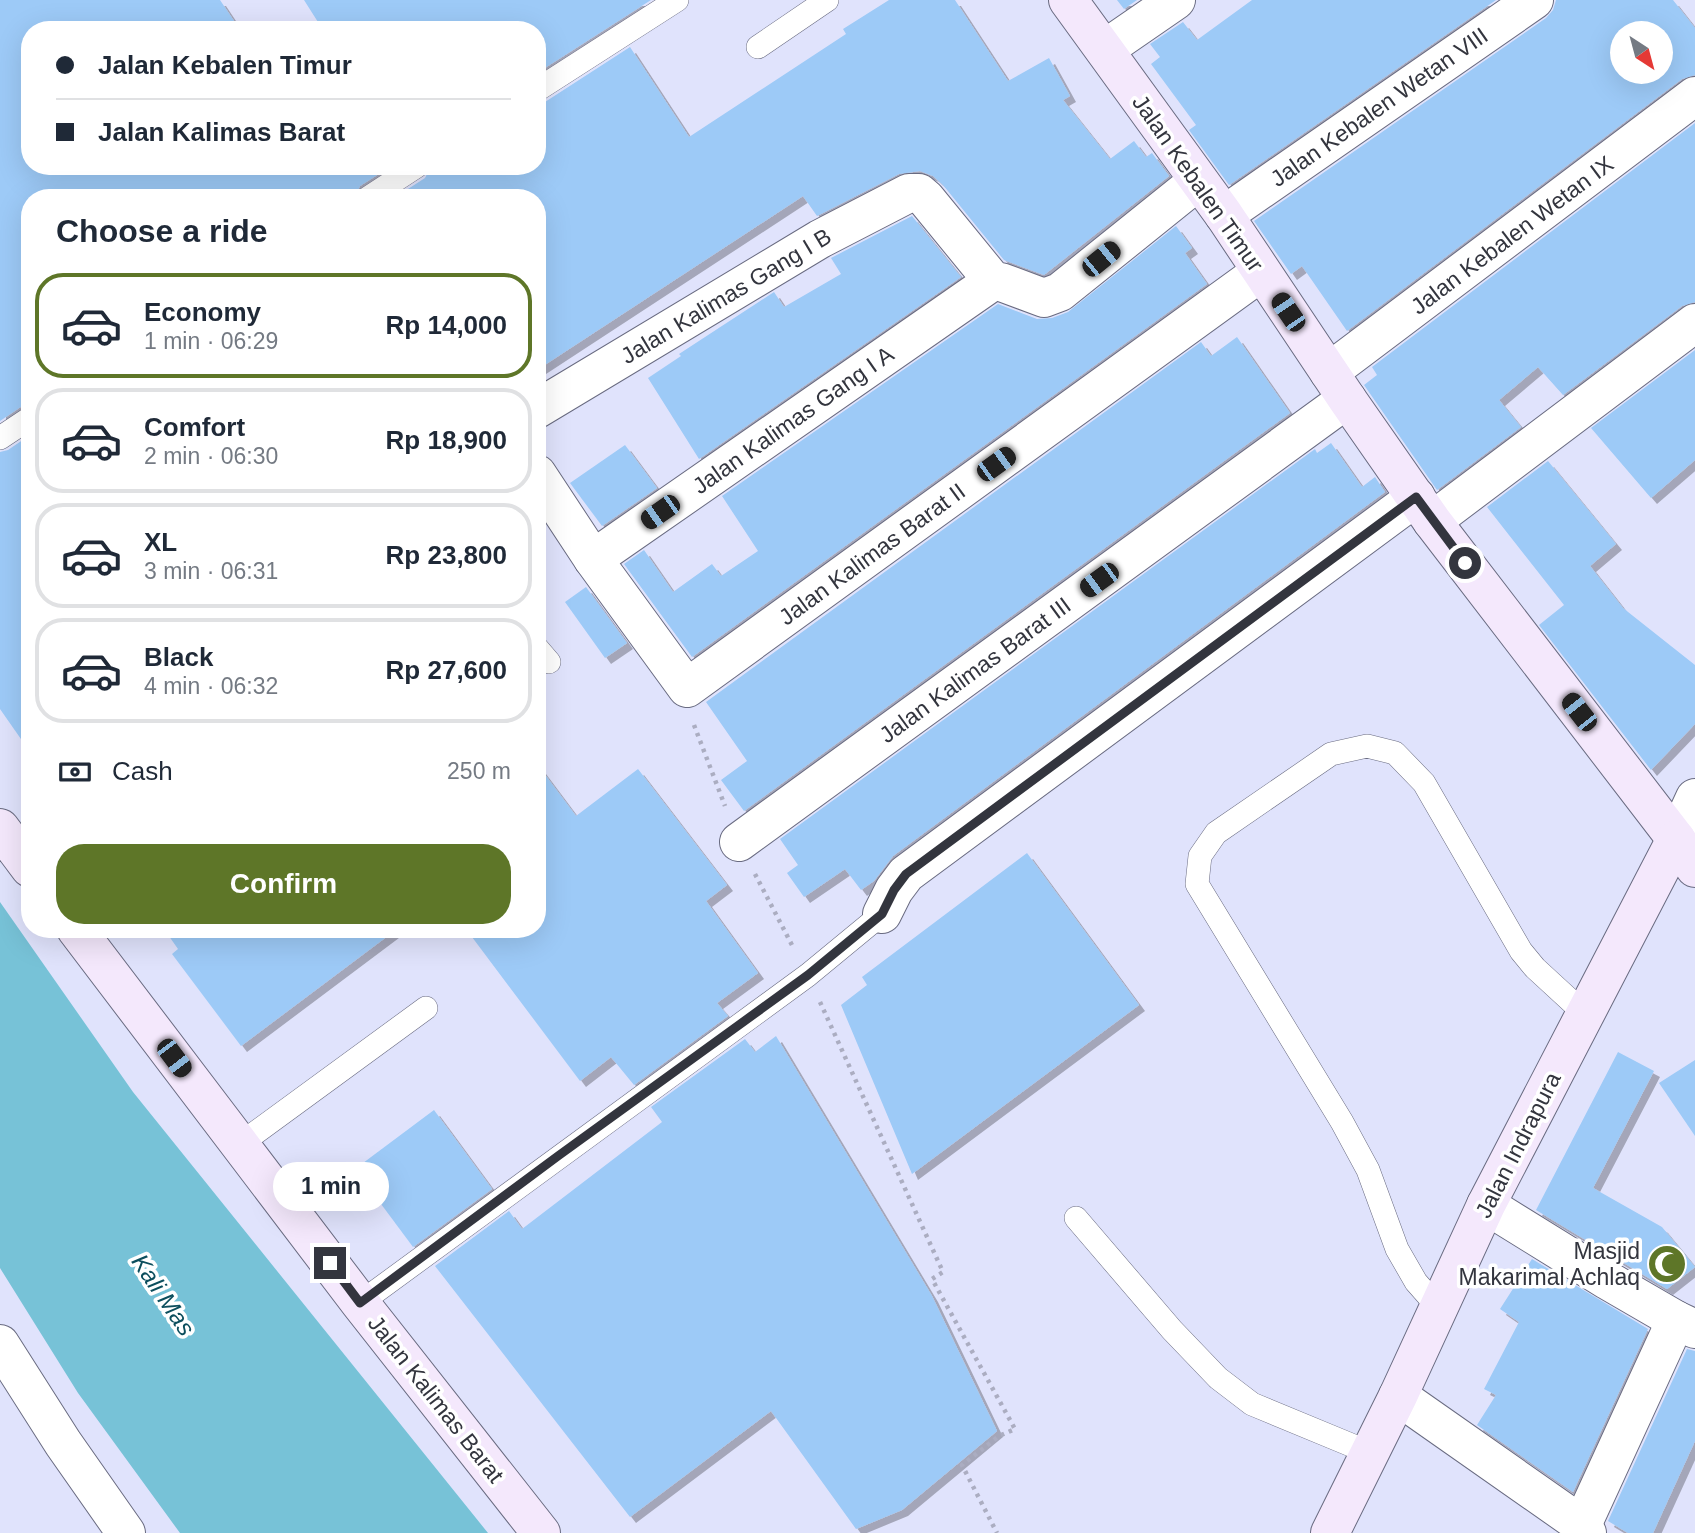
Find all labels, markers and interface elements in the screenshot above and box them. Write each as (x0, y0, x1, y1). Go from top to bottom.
north arrow (1610, 21, 1673, 84)
map controls (1610, 21, 1673, 84)
street label: Jalan Kebalen Wetan VIII (1265, 22, 1493, 192)
text: Jalan Kebalen Timur (98, 50, 352, 80)
street label: Jalan Kebalen Timur (1127, 90, 1269, 277)
text: Jalan Kalimas Barat (98, 117, 345, 147)
street label: Jalan Kebalen Wetan IX (1406, 150, 1618, 320)
text: Choose a ride (56, 213, 268, 249)
street label: Jalan Kalimas Gang I B (616, 223, 836, 369)
car (1079, 238, 1124, 280)
car (1268, 289, 1309, 335)
icon: car (60, 294, 123, 357)
text: Economy (144, 297, 261, 327)
text: Rp 14,000 (386, 310, 507, 340)
text: 1 min · 06:29 (144, 328, 278, 354)
street label: Jalan Kalimas Gang I A (688, 340, 899, 499)
icon: car (60, 409, 123, 472)
text: Comfort (144, 412, 245, 442)
text: Rp 18,900 (386, 425, 507, 455)
text: 2 min · 06:30 (144, 443, 278, 469)
car (973, 443, 1020, 485)
street label: Jalan Kalimas Barat II (774, 478, 970, 630)
car (637, 491, 684, 533)
icon: car (60, 524, 123, 587)
text: XL (144, 527, 177, 557)
text: Rp 23,800 (386, 540, 507, 570)
route start (1449, 547, 1481, 579)
text: 3 min · 06:31 (144, 558, 278, 584)
car (1076, 559, 1123, 601)
street label: Jalan Kalimas Barat III (874, 592, 1076, 748)
icon: car (60, 639, 123, 702)
text: Black (144, 642, 213, 672)
text: Rp 27,600 (386, 655, 507, 685)
text: 4 min · 06:32 (144, 673, 278, 699)
car (1558, 689, 1601, 735)
icon: cash (56, 753, 94, 791)
text: Cash (112, 756, 173, 786)
text: 250 m (447, 758, 511, 784)
button: Confirm (56, 844, 511, 924)
car (153, 1035, 196, 1081)
street label: Jalan Indrapura (1470, 1068, 1566, 1222)
callout: 1 min (272, 1162, 388, 1210)
text: 1 min (301, 1173, 361, 1199)
place label: Masjid Makarimal Achlaq (1458, 1238, 1640, 1290)
mosque icon: Masjid Makarimal Achlaq (1646, 1243, 1688, 1285)
route end (314, 1247, 346, 1279)
water label: Kali Mas (126, 1249, 200, 1340)
street label: Jalan Kalimas Barat (363, 1310, 510, 1488)

